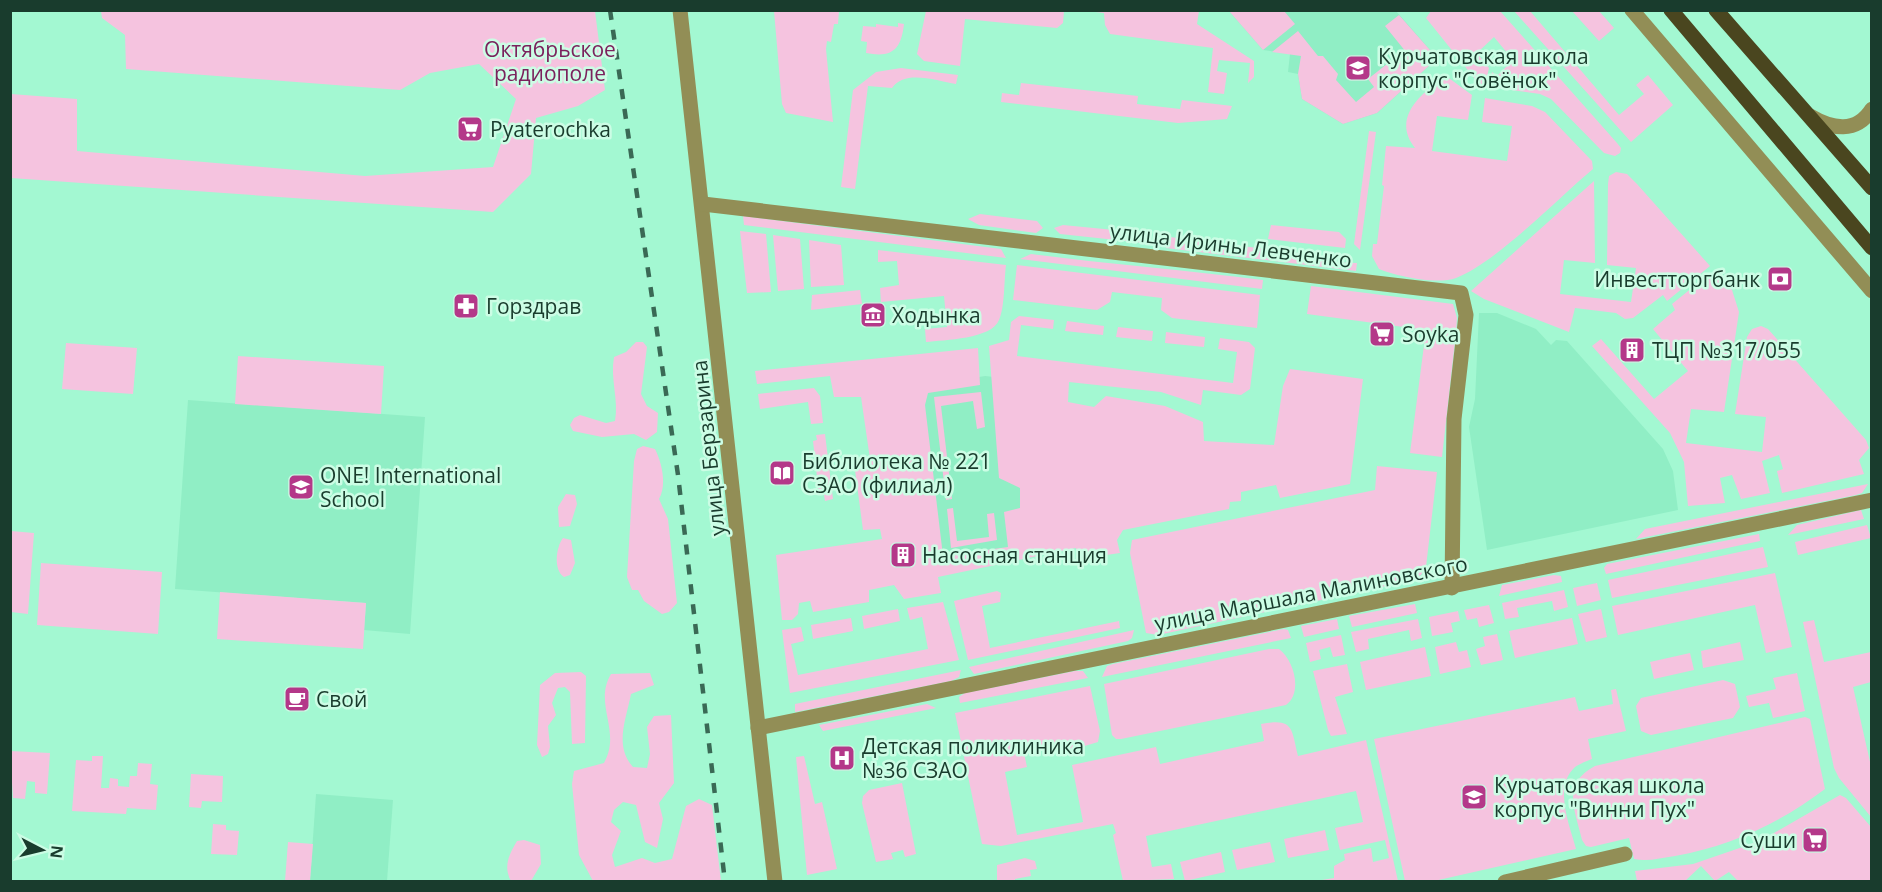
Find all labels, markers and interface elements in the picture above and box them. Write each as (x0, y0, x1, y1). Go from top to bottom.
park label: Октябрьское радиополе (484, 35, 616, 87)
place label: Курчатовская школа корпус "Совёнок" (1378, 42, 1589, 94)
school or university icon: Курчатовская школа корпус "Совёнок" (1343, 53, 1373, 83)
supermarket icon: Pyaterochka (455, 114, 485, 144)
place label: Pyaterochka (490, 115, 611, 143)
street label: улица Ирины Левченко (1109, 216, 1353, 274)
bank icon: Инвестторгбанк (1765, 264, 1795, 294)
place label: Инвестторгбанк (1594, 265, 1760, 293)
pharmacy icon: Горздрав (451, 291, 481, 321)
place label: Горздрав (486, 292, 581, 320)
museum icon: Ходынка (858, 300, 888, 330)
place label: Ходынка (892, 301, 981, 329)
supermarket icon: Soyka (1367, 319, 1397, 349)
place label: Soyka (1402, 320, 1459, 348)
building icon: ТЦП №317/055 (1617, 335, 1647, 365)
place label: ТЦП №317/055 (1652, 336, 1801, 364)
street label: улица Берзарина (685, 359, 731, 537)
place label: Библиотека № 221 СЗАО (филиал) (802, 447, 991, 499)
library icon: Библиотека № 221 СЗАО (филиал) (767, 458, 797, 488)
place label: ONE! International School (320, 461, 501, 513)
school or university icon: ONE! International School (286, 472, 316, 502)
building icon: Насосная станция (888, 540, 918, 570)
place label: Насосная станция (922, 541, 1107, 569)
street label: улица Маршала Малиновского (1152, 549, 1470, 637)
cafe icon: Свой (282, 684, 312, 714)
place label: Свой (316, 685, 367, 713)
place label: Детская поликлиника №36 СЗАО (862, 732, 1084, 784)
hospital icon: Детская поликлиника №36 СЗАО (827, 743, 857, 773)
place label: Курчатовская школа корпус "Винни Пух" (1494, 771, 1705, 823)
school or university icon: Курчатовская школа корпус "Винни Пух" (1459, 782, 1489, 812)
north arrow (12, 820, 72, 880)
supermarket icon: Суши (1800, 825, 1830, 855)
place label: Суши (1740, 826, 1796, 854)
text: N (45, 844, 69, 860)

